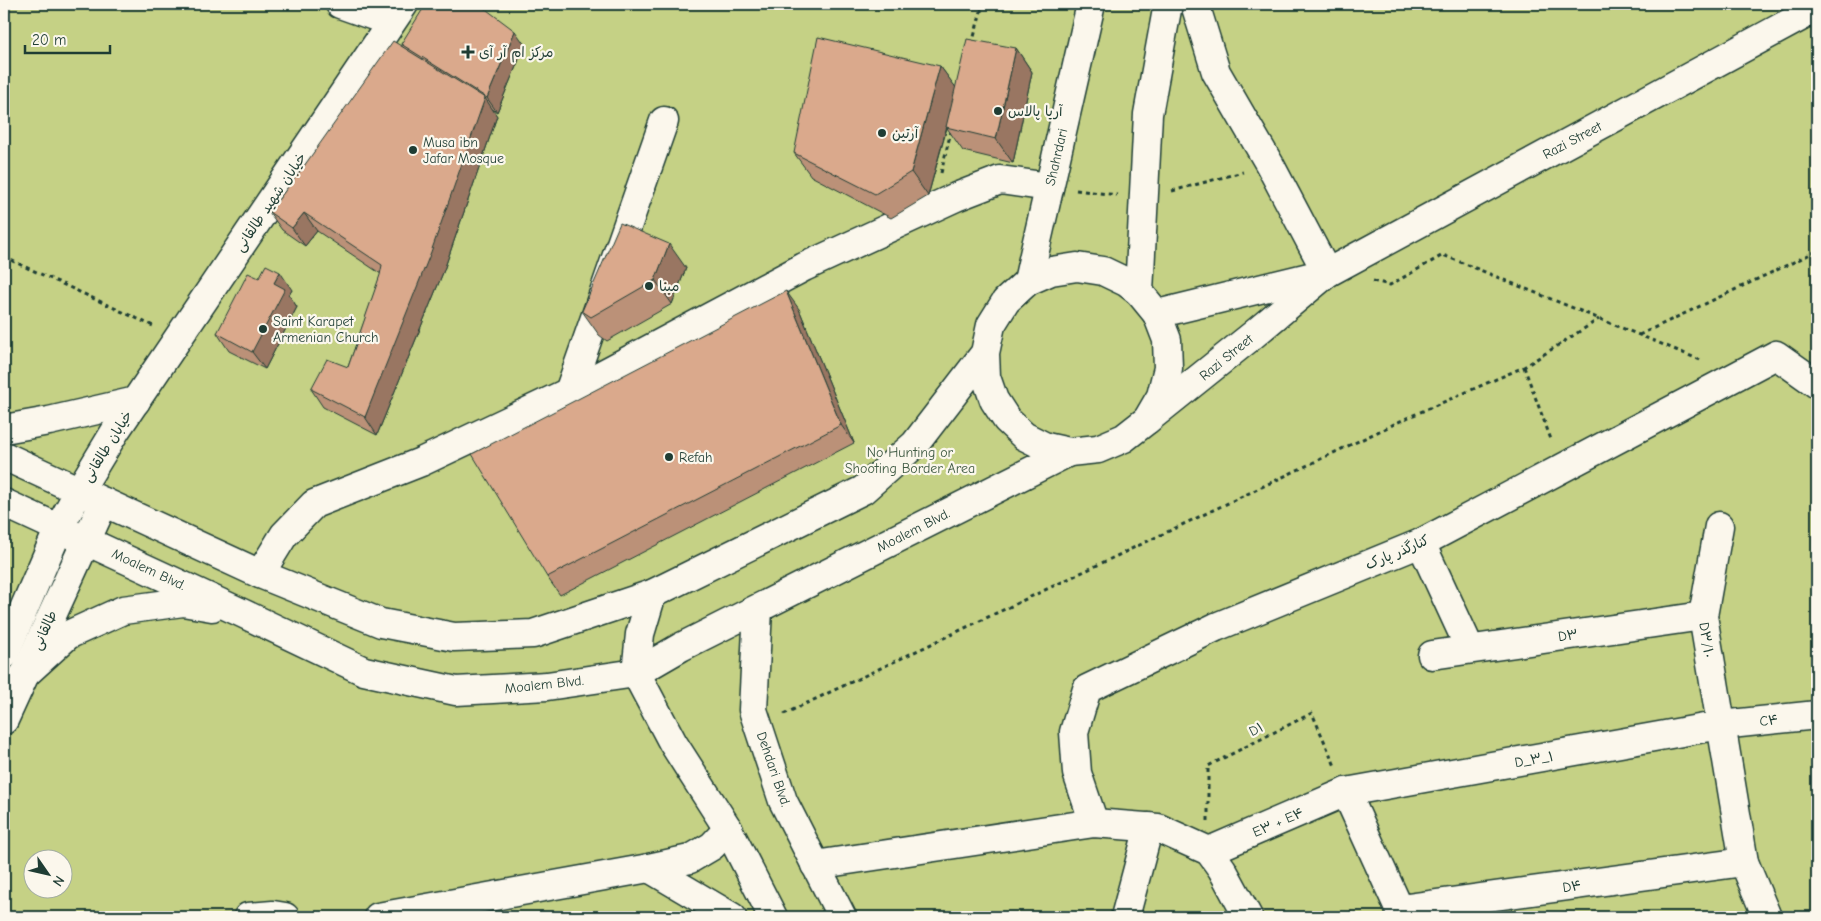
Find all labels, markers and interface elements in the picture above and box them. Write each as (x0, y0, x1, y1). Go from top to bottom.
scale bar (25, 22, 110, 54)
text: 20 m (32, 31, 66, 49)
place label: مرکز ام آر آی (479, 44, 553, 63)
marker: مرکز ام آر آی (461, 45, 475, 59)
place label: آریا پالاس (1008, 103, 1063, 121)
marker: آریا پالاس (992, 105, 1004, 117)
street label: Razi Street (1540, 117, 1606, 163)
place label: آرتین (892, 125, 919, 142)
marker: آرتین (876, 127, 888, 139)
street label: Shahrdari (1042, 127, 1071, 188)
place label: Musa ibn Jafar Mosque (423, 134, 504, 167)
marker: Musa ibn Jafar Mosque (407, 144, 419, 156)
street label: خیابان شهيد طالقانی (231, 150, 310, 255)
place label: مبنا (659, 278, 679, 295)
marker: مبنا (643, 280, 655, 292)
place label: Saint Karapet Armenian Church (273, 313, 379, 346)
marker: Saint Karapet Armenian Church (257, 323, 269, 335)
street label: Razi Street (1196, 330, 1257, 384)
street label: خیابان طالقانی (79, 407, 136, 485)
park label: No Hunting or Shooting Border Area (845, 444, 975, 477)
place label: Refah (679, 449, 713, 466)
marker: Refah (663, 451, 675, 463)
street label: Moalem Blvd. (874, 505, 953, 556)
street label: کنارگذر پارک (1363, 531, 1432, 574)
street label: Moalem Blvd. (109, 545, 188, 594)
street label: طالقانی (28, 608, 61, 653)
street label: D۳/۱۰ (1695, 621, 1718, 659)
street label: D۳ (1557, 626, 1579, 645)
street label: Moalem Blvd. (504, 672, 585, 697)
street label: C۴ (1759, 711, 1779, 730)
street label: D۱ (1246, 719, 1266, 740)
street label: Dehdari Blvd. (753, 729, 794, 809)
street label: D_۳_۱ (1513, 748, 1555, 771)
street label: E۳ + E۴ (1250, 804, 1307, 841)
north arrow (22, 848, 72, 898)
text: N (49, 872, 68, 890)
street label: D۴ (1561, 877, 1583, 896)

